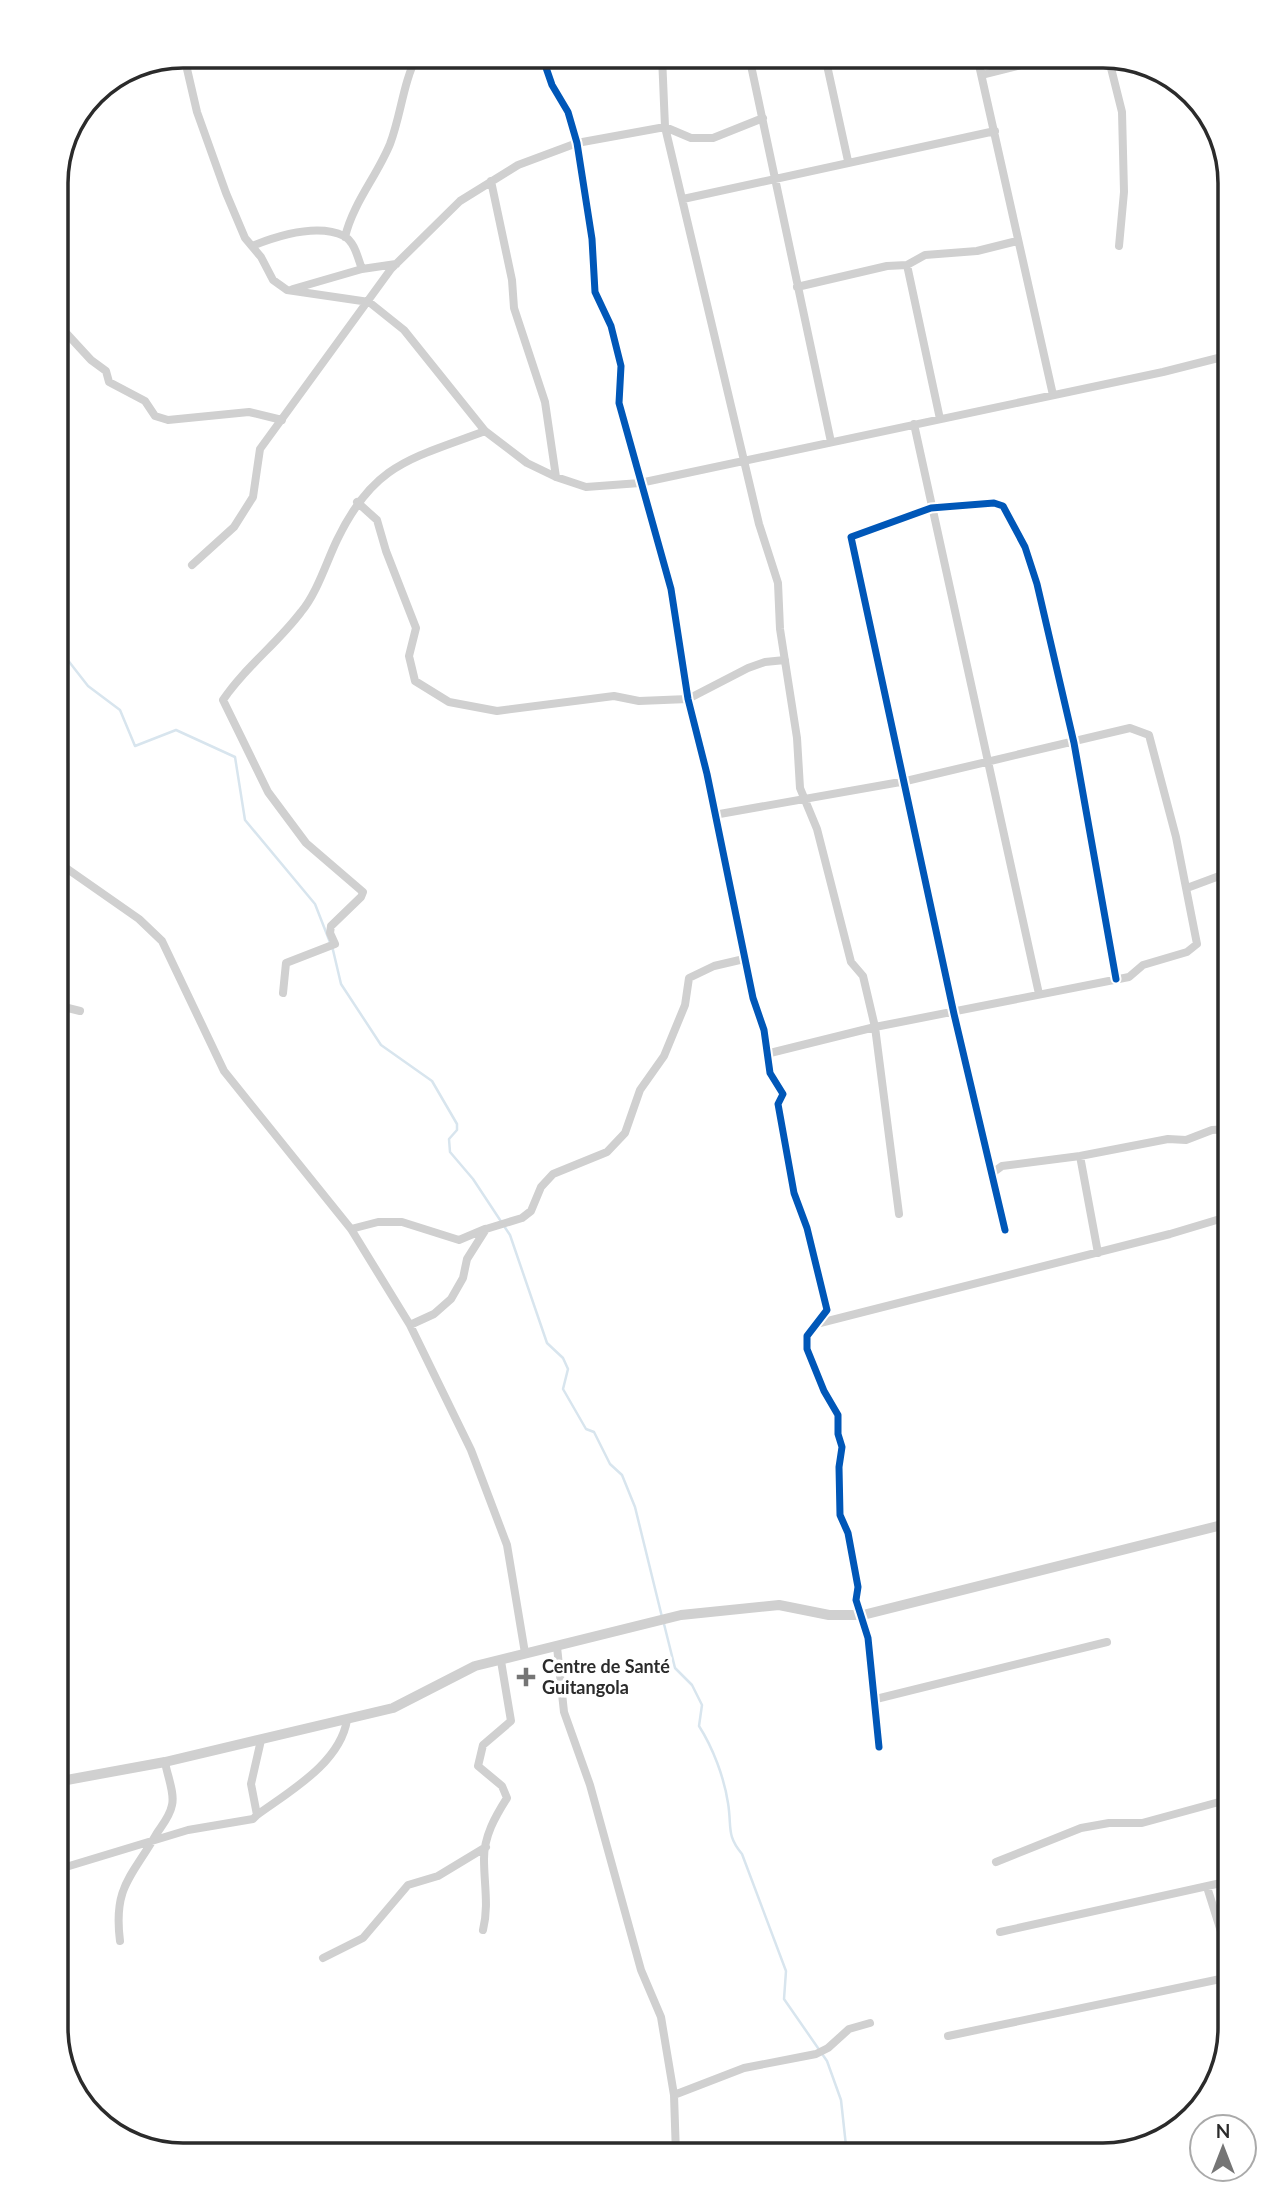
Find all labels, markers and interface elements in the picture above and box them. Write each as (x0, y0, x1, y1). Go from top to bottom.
place label: Centre de Santé Guitangola (542, 1655, 670, 1698)
marker: Centre de Santé Guitangola (516, 1667, 536, 1687)
north arrow (1188, 2113, 1258, 2183)
text: N (1216, 2119, 1230, 2142)

